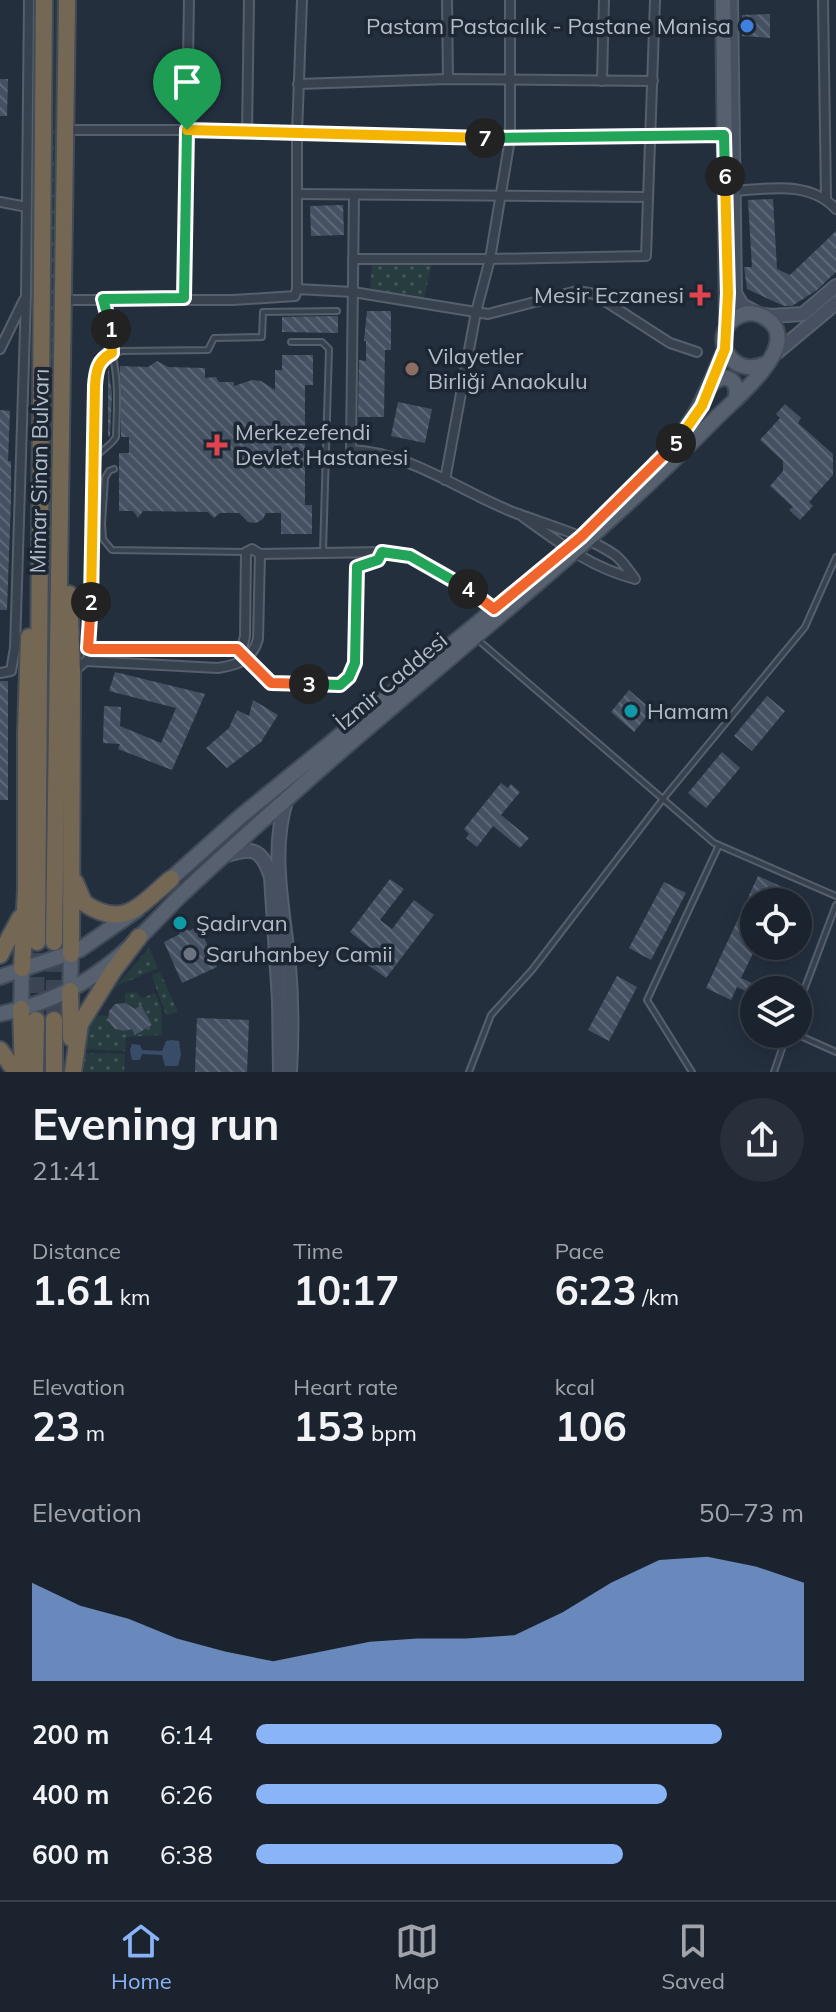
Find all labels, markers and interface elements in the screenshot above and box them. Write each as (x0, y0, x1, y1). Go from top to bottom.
place label: Pastam Pastacılık - Pastane Manisa (366, 12, 731, 40)
marker: Pastam Pastacılık - Pastane Manisa (738, 17, 756, 35)
pin (153, 48, 221, 130)
icon: arrive (165, 60, 209, 104)
pin: 7 (465, 118, 505, 158)
text: 7 (478, 124, 492, 152)
pin: 6 (705, 156, 745, 196)
text: 6 (718, 162, 732, 190)
place label: Mesir Eczanesi (534, 281, 684, 309)
marker: Mesir Eczanesi (691, 286, 709, 304)
pin: 1 (91, 309, 131, 349)
text: 1 (104, 315, 118, 343)
place label: Vilayetler Birliği Anaokulu (428, 342, 588, 395)
marker: Vilayetler Birliği Anaokulu (403, 360, 421, 378)
street label: Mimar Sinan Bulvarı (23, 368, 55, 574)
place label: Merkezefendi Devlet Hastanesi (235, 418, 408, 471)
pin: 5 (656, 423, 696, 463)
text: 5 (669, 429, 683, 457)
marker: Merkezefendi Devlet Hastanesi (206, 434, 228, 456)
pin: 4 (448, 569, 488, 609)
text: 4 (461, 575, 475, 603)
pin: 2 (71, 582, 111, 622)
text: 2 (84, 588, 98, 616)
street label: İzmir Caddesi (329, 626, 453, 736)
pin: 3 (289, 664, 329, 704)
text: 3 (302, 670, 316, 698)
place label: Hamam (647, 697, 729, 725)
marker: Hamam (622, 702, 640, 720)
map controls (740, 888, 812, 1048)
button: locate (740, 888, 812, 960)
place label: Şadırvan (196, 909, 288, 937)
marker: Şadırvan (171, 914, 189, 932)
place label: Saruhanbey Camii (206, 940, 393, 968)
marker: Saruhanbey Camii (181, 945, 199, 963)
button: layers (740, 976, 812, 1048)
text: Evening run (32, 1096, 279, 1151)
button: share (720, 1098, 804, 1182)
text: 21:41 (32, 1154, 100, 1187)
text: Distance (32, 1237, 121, 1265)
text: Time (293, 1237, 343, 1265)
text: Pace (555, 1237, 604, 1265)
text: 1.61 (32, 1265, 114, 1315)
text: 10:17 (293, 1265, 399, 1315)
text: 6:23 (555, 1265, 637, 1315)
text: km (114, 1283, 150, 1311)
text: /km (637, 1283, 679, 1311)
text: Elevation (32, 1373, 125, 1401)
text: Heart rate (293, 1373, 398, 1401)
text: kcal (555, 1373, 595, 1401)
text: 23 (32, 1401, 80, 1451)
text: 153 (293, 1401, 365, 1451)
text: 106 (555, 1401, 627, 1451)
text: m (80, 1419, 105, 1447)
text: bpm (365, 1419, 417, 1447)
text: Elevation (32, 1496, 142, 1529)
text: 50–73 m (699, 1496, 804, 1529)
text: 200 m (32, 1718, 109, 1751)
text: 6:14 (160, 1718, 213, 1751)
text: 400 m (32, 1778, 109, 1811)
text: 6:26 (160, 1778, 213, 1811)
text: 600 m (32, 1838, 109, 1871)
text: 6:38 (160, 1838, 213, 1871)
tab: Home (111, 1919, 172, 1995)
tab: Map (394, 1919, 439, 1995)
tab: Saved (661, 1919, 725, 1995)

